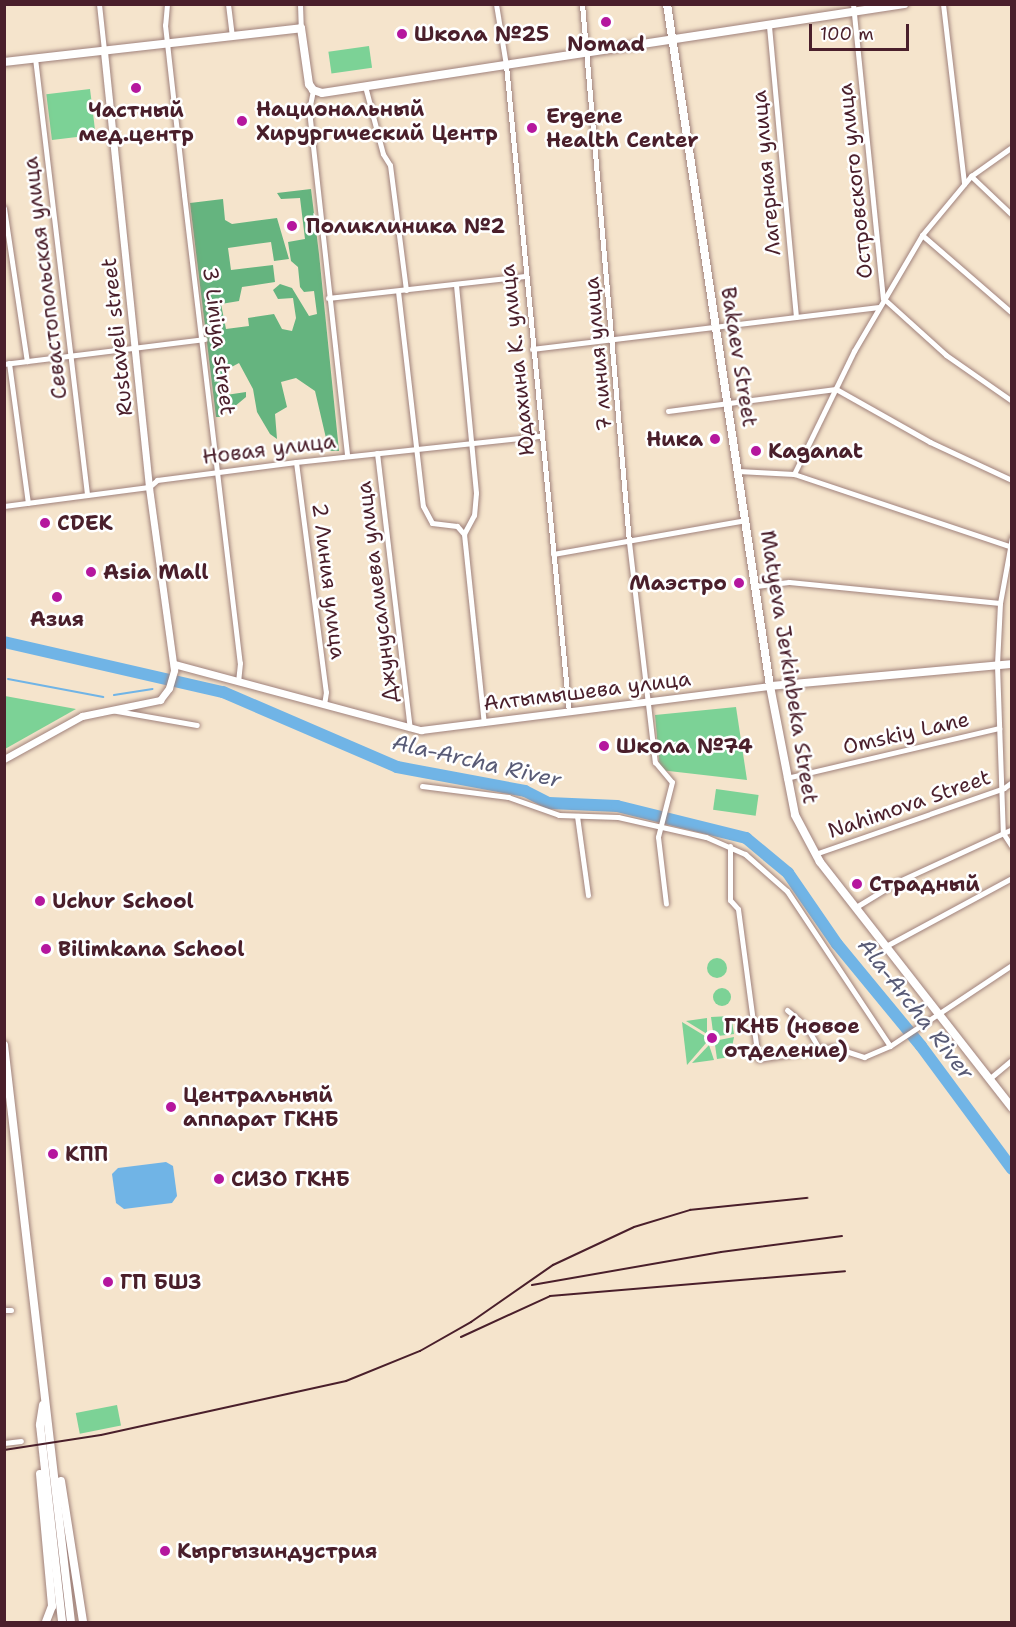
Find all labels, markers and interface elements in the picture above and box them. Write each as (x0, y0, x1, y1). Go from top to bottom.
scale bar (812, 12, 912, 50)
marker: Nomad (599, 15, 613, 29)
place label: Школа №25 (414, 21, 549, 47)
text: 100 m (820, 22, 874, 46)
marker: Школа №25 (395, 27, 409, 41)
place label: Nomad (567, 31, 645, 57)
marker: Частный мед.центр (129, 81, 143, 95)
street label: Островского улица (832, 82, 878, 280)
street label: Лагерная улица (746, 89, 786, 257)
place label: Национальный Хирургический Центр (256, 96, 498, 146)
place label: Частный мед.центр (78, 97, 194, 147)
place label: Ergene Health Center (546, 103, 699, 153)
marker: Национальный Хирургический Центр (233, 112, 251, 130)
marker: Ergene Health Center (523, 119, 541, 137)
street label: Севастопольская улица (18, 155, 72, 401)
place label: Поликлиника №2 (306, 213, 505, 239)
marker: Поликлиника №2 (283, 217, 301, 235)
street label: Rustaveli street (96, 257, 138, 417)
street label: Юдахина К. улица (494, 263, 540, 457)
street label: 3 Liniya street (197, 265, 241, 417)
street label: 7 линия улица (579, 276, 617, 432)
street label: Bakaev Street (715, 285, 763, 429)
place label: Ника (646, 426, 703, 452)
street label: Новая улица (201, 428, 337, 470)
marker: Ника (708, 432, 722, 446)
place label: Kaganat (768, 438, 863, 464)
marker: Kaganat (749, 444, 763, 458)
street label: Джунусалиева улица (351, 480, 403, 704)
street label: 2 Линия улица (307, 501, 351, 661)
place label: CDEK (57, 510, 113, 536)
marker: CDEK (38, 516, 52, 530)
street label: Matyeva Jerkinbeka Street (755, 528, 823, 806)
place label: Asia Mall (103, 559, 208, 585)
marker: Asia Mall (84, 565, 98, 579)
place label: Маэстро (629, 570, 727, 596)
marker: Маэстро (732, 576, 746, 590)
marker: Азия (50, 590, 64, 604)
place label: Азия (30, 606, 84, 632)
street label: Алтымышева улица (482, 666, 692, 716)
street label: Omskiy Lane (840, 706, 972, 760)
water label: Ala-Archa River (390, 729, 564, 793)
place label: Школа №74 (616, 733, 753, 759)
marker: Школа №74 (597, 739, 611, 753)
street label: Nahimova Street (824, 764, 994, 844)
place label: Страдный (869, 871, 980, 897)
marker: Страдный (850, 877, 864, 891)
place label: Uchur School (52, 888, 194, 914)
marker: Uchur School (33, 894, 47, 908)
water label: Ala-Archa River (852, 933, 980, 1085)
place label: Bilimkana School (58, 936, 244, 962)
marker: Bilimkana School (39, 942, 53, 956)
place label: ГКНБ (новое отделение) (724, 1013, 860, 1063)
marker: ГКНБ (новое отделение) (705, 1031, 719, 1045)
place label: Центральный аппарат ГКНБ (183, 1082, 339, 1132)
marker: Центральный аппарат ГКНБ (164, 1100, 178, 1114)
place label: КПП (65, 1141, 108, 1167)
marker: КПП (46, 1147, 60, 1161)
place label: СИЗО ГКНБ (231, 1166, 350, 1192)
marker: СИЗО ГКНБ (212, 1172, 226, 1186)
place label: ГП БШЗ (120, 1269, 201, 1295)
marker: ГП БШЗ (101, 1275, 115, 1289)
place label: Кыргызиндустрия (177, 1538, 377, 1564)
marker: Кыргызиндустрия (158, 1544, 172, 1558)

